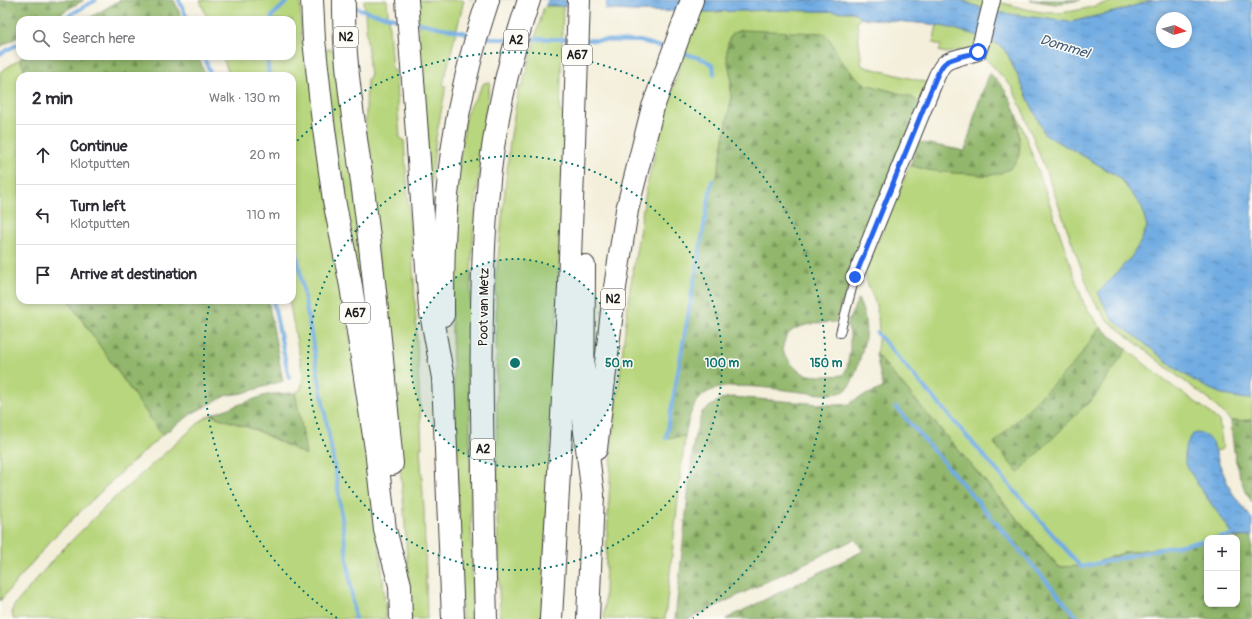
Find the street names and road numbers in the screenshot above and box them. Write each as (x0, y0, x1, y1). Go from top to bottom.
road number: N2 (334, 27, 358, 47)
road number: A2 (504, 30, 528, 50)
road number: A67 (562, 45, 592, 65)
street label: Poot van Metz (475, 267, 493, 346)
road number: N2 (601, 289, 625, 309)
road number: A67 (340, 303, 370, 323)
road number: A2 (471, 439, 495, 459)

